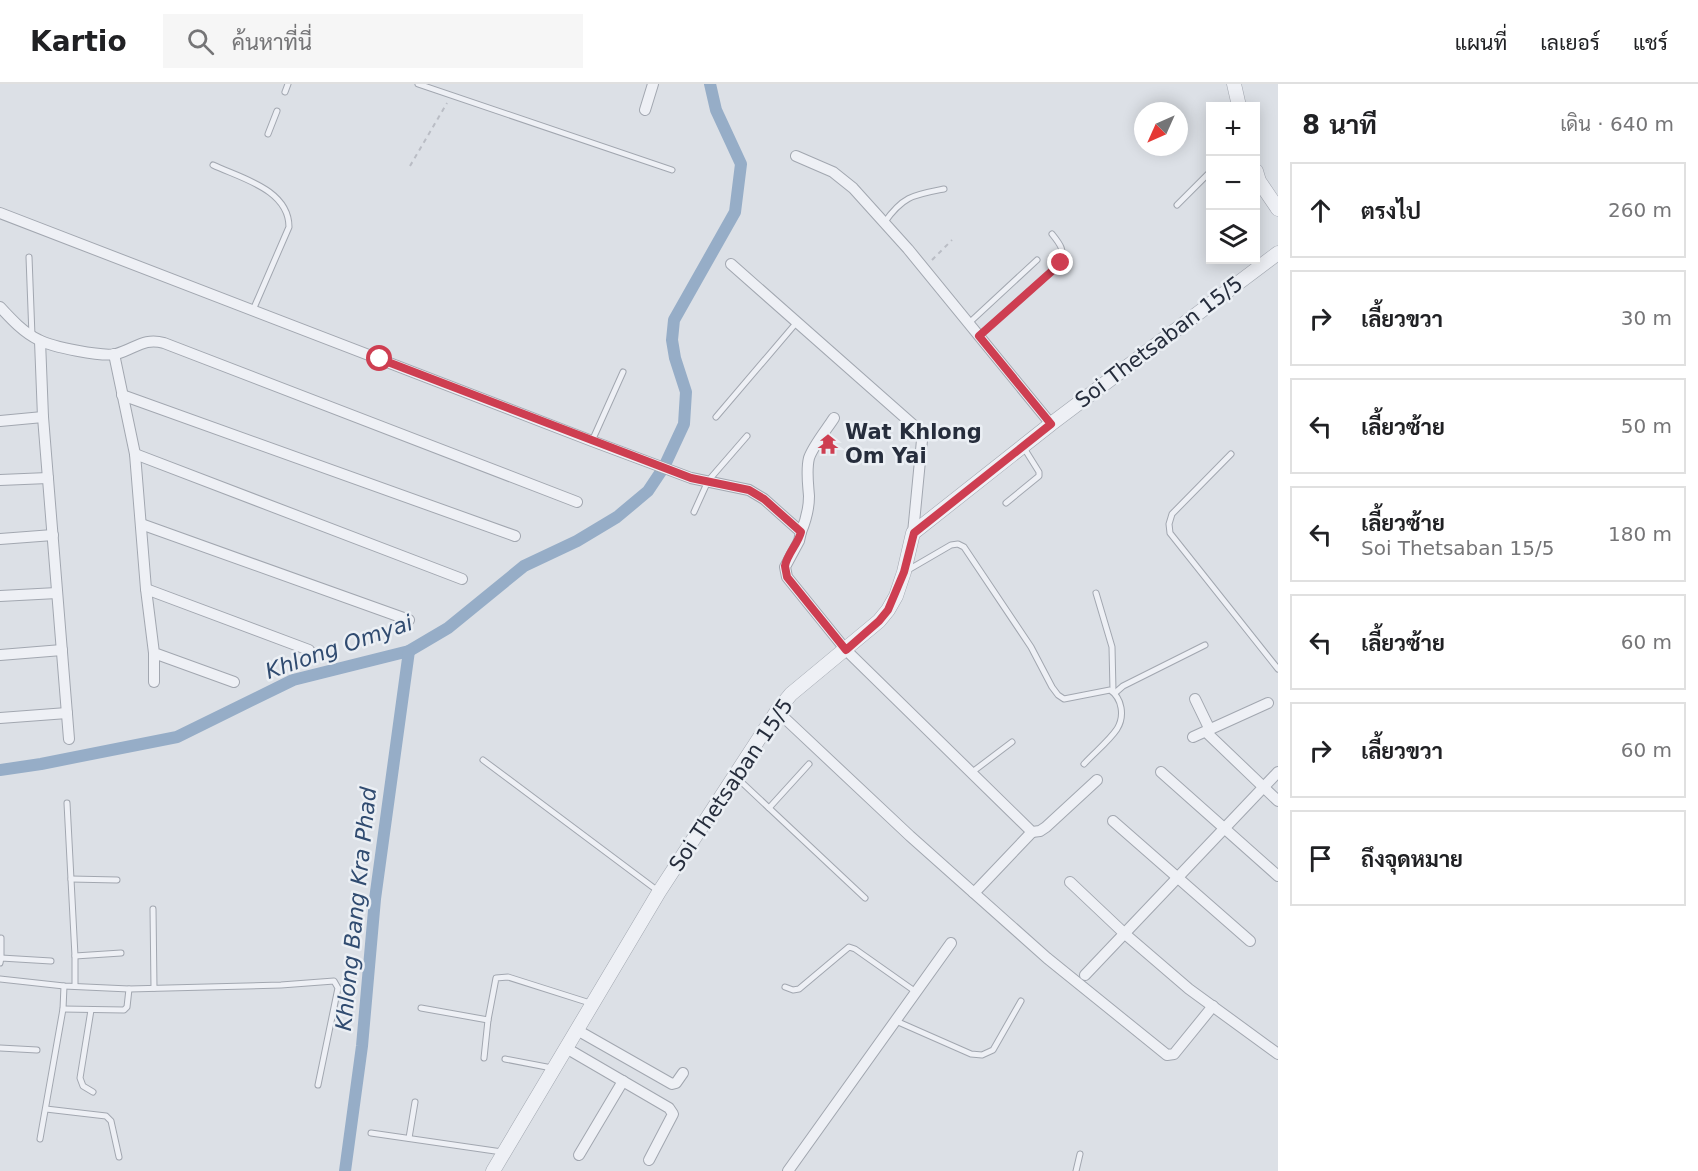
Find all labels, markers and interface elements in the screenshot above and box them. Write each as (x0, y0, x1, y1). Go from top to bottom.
search box (163, 14, 583, 68)
text: Kartio (30, 25, 127, 58)
icon: search (184, 25, 217, 58)
text: ค้นหาที่นี่ (232, 30, 312, 55)
text: แผนที่ (1455, 31, 1507, 55)
text: เลเยอร์ (1540, 31, 1600, 55)
text: แชร์ (1633, 31, 1668, 55)
north arrow (1134, 102, 1188, 156)
map controls (1206, 102, 1260, 264)
button: + (1206, 102, 1260, 156)
text: 8 นาที (1302, 110, 1377, 140)
text: เดิน · 640 m (1560, 112, 1674, 136)
button: − (1206, 156, 1260, 210)
icon: ahead (1304, 194, 1337, 227)
text: 260 m (1608, 198, 1672, 222)
text: ตรงไป (1361, 199, 1421, 224)
button: layers (1206, 210, 1260, 264)
route end (1047, 249, 1073, 275)
street label: Soi Thetsaban 15/5 (1071, 271, 1247, 413)
icon: right (1304, 302, 1337, 335)
text: 30 m (1621, 306, 1672, 330)
text: เลี้ยวขวา (1361, 307, 1443, 332)
route start (366, 345, 392, 371)
icon: left (1304, 410, 1337, 443)
text: 50 m (1621, 414, 1672, 438)
text: เลี้ยวซ้าย (1361, 415, 1445, 440)
place label: Wat Khlong Om Yai (845, 420, 982, 468)
temple icon: Wat Khlong Om Yai (816, 432, 840, 456)
text: เลี้ยวซ้าย (1361, 511, 1445, 536)
icon: left (1304, 518, 1337, 551)
text: 180 m (1608, 522, 1672, 546)
text: Soi Thetsaban 15/5 (1361, 536, 1554, 560)
water label: Khlong Omyai (262, 610, 416, 684)
icon: left (1304, 626, 1337, 659)
text: 60 m (1621, 630, 1672, 654)
text: เลี้ยวซ้าย (1361, 631, 1445, 656)
street label: Soi Thetsaban 15/5 (664, 694, 798, 876)
icon: right (1304, 734, 1337, 767)
text: 60 m (1621, 738, 1672, 762)
text: เลี้ยวขวา (1361, 739, 1443, 764)
water label: Khlong Bang Kra Phad (331, 785, 381, 1032)
icon: arrive (1304, 842, 1337, 875)
text: ถึงจุดหมาย (1361, 847, 1463, 872)

